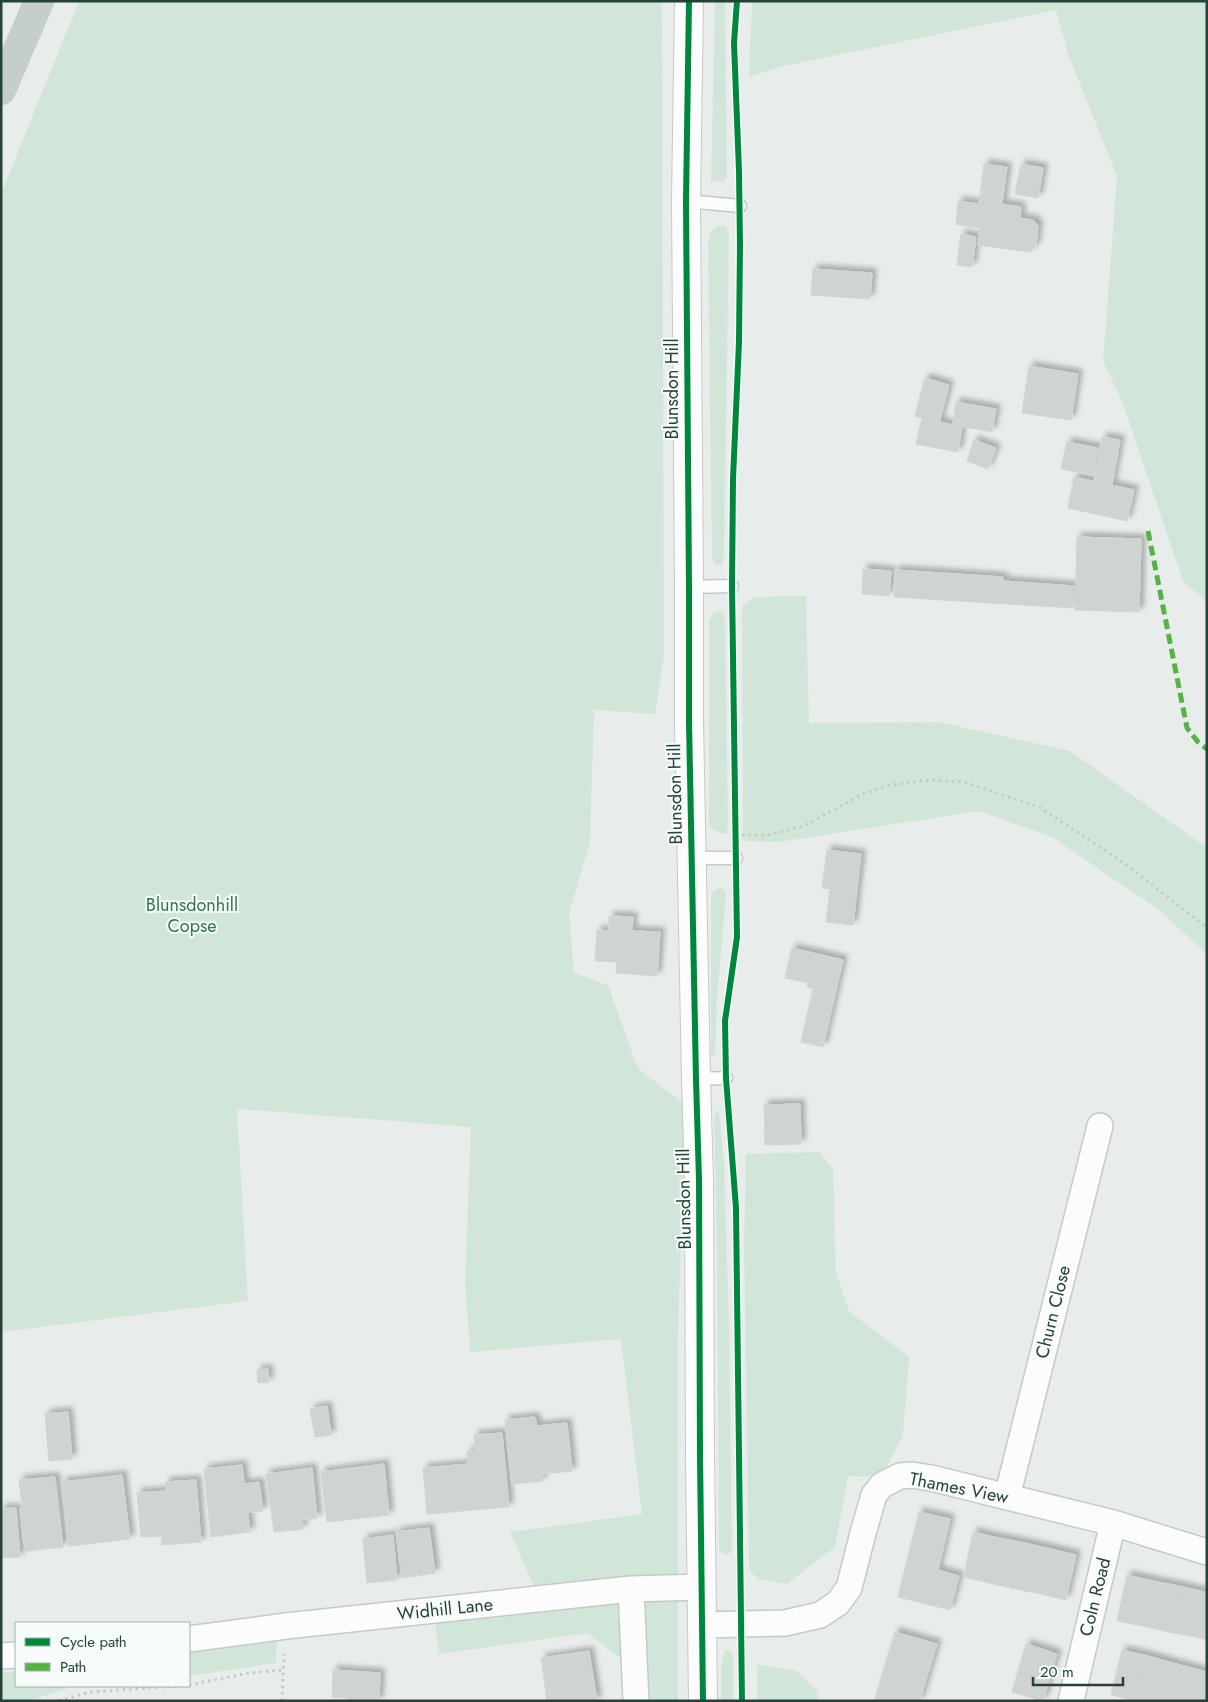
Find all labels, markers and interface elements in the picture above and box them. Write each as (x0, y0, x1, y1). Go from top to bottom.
street label: Blunsdon Hill (659, 338, 685, 440)
street label: Blunsdon Hill (661, 743, 689, 845)
park label: Blunsdonhill Copse (146, 892, 238, 939)
street label: Blunsdon Hill (670, 1148, 698, 1250)
street label: Churn Close (1029, 1263, 1077, 1361)
street label: Thames View (907, 1466, 1011, 1510)
street label: Coln Road (1073, 1555, 1117, 1639)
street label: Widhill Lane (396, 1591, 494, 1627)
legend (15, 1622, 190, 1687)
text: Cycle path (60, 1631, 127, 1653)
scale bar (1033, 1654, 1123, 1686)
text: Path (60, 1656, 86, 1678)
text: 20 m (1040, 1661, 1074, 1683)

